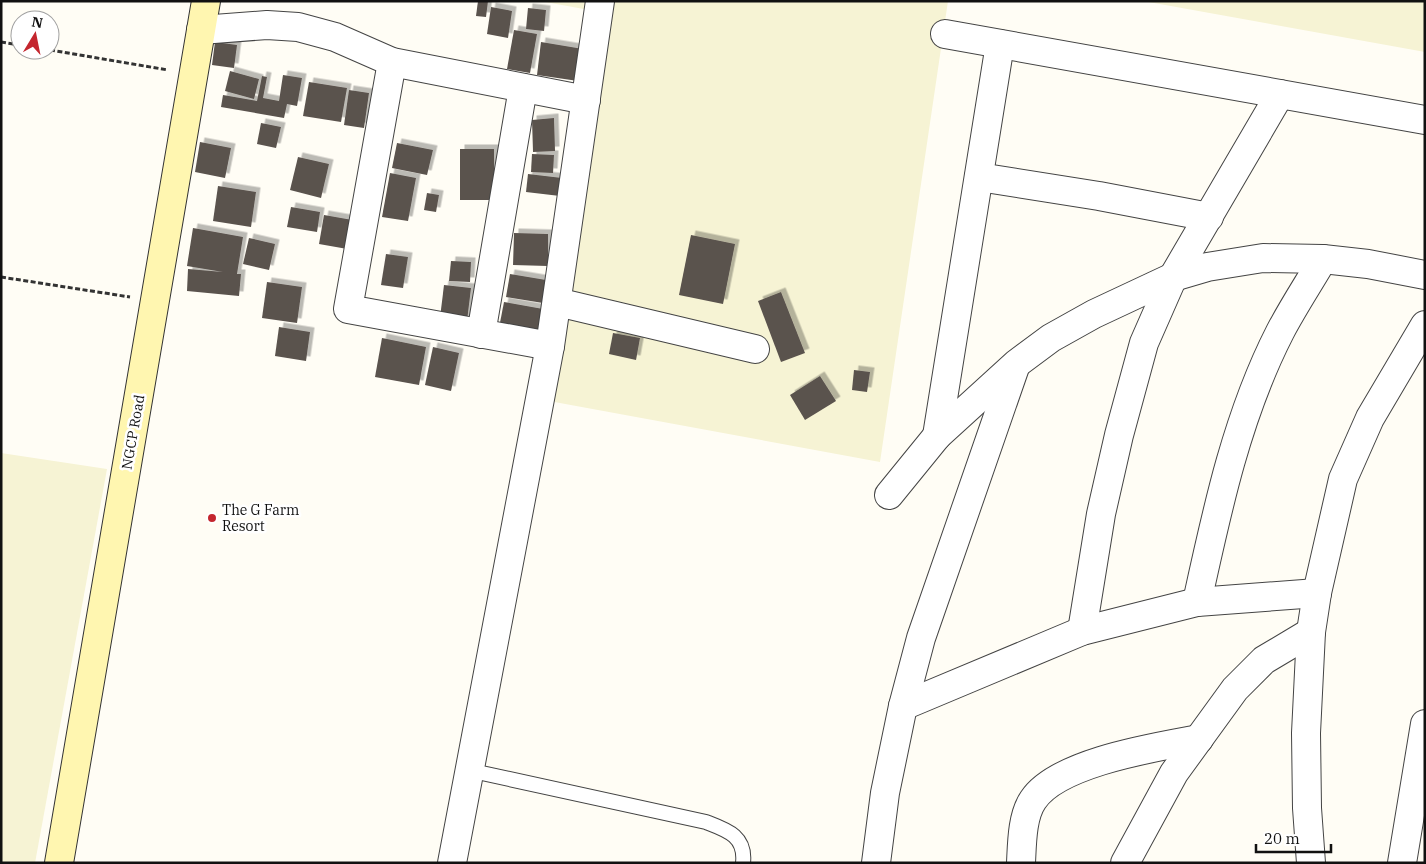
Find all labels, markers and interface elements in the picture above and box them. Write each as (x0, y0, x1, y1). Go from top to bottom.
north arrow (10, 10, 60, 60)
text: N (30, 12, 44, 32)
street label: NGCP Road (118, 393, 149, 471)
place label: The G Farm Resort (222, 501, 299, 535)
marker: The G Farm Resort (206, 512, 218, 524)
scale bar (1256, 822, 1331, 854)
text: 20 m (1264, 829, 1300, 848)

